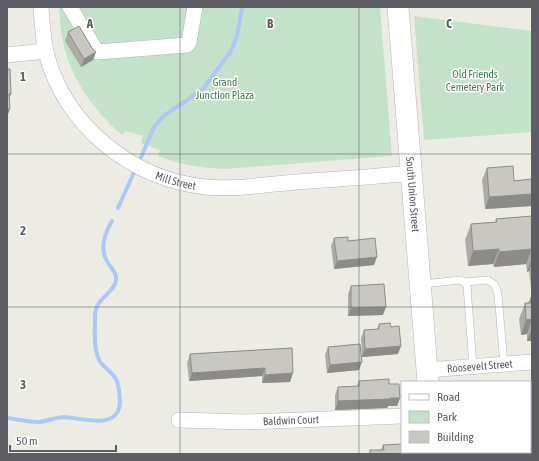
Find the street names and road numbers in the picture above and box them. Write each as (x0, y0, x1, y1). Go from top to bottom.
street label: South Union Street (404, 156, 422, 233)
street label: Mill Street (154, 169, 197, 192)
street label: Roosevelt Street (447, 357, 513, 374)
street label: Baldwin Court (263, 413, 319, 427)

